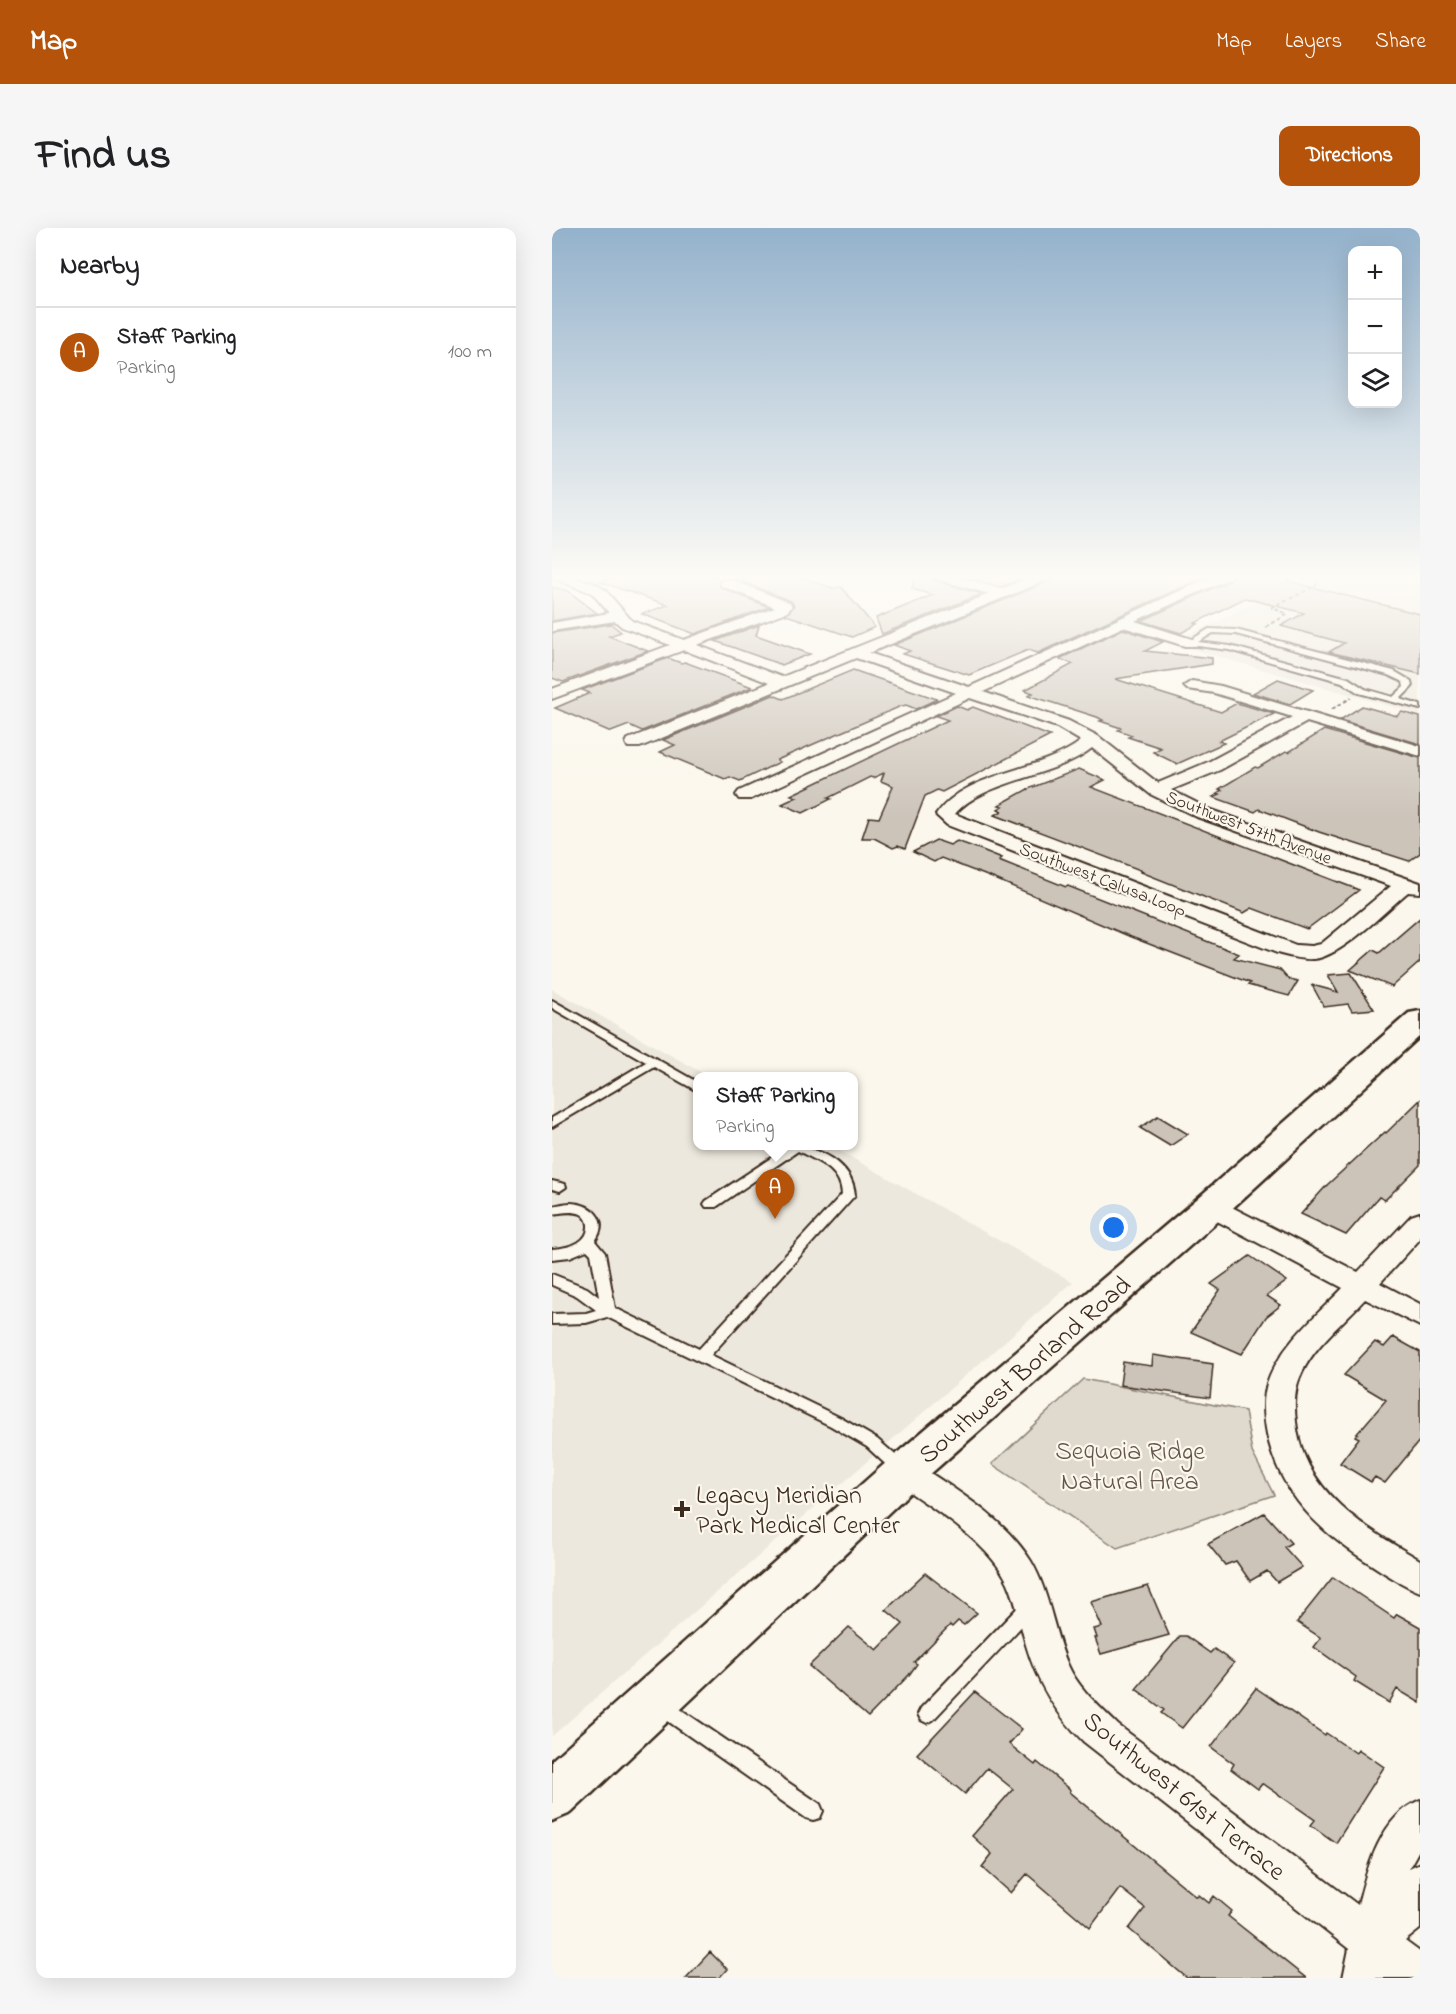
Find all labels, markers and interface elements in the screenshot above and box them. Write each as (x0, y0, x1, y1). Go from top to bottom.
text: Map (30, 22, 77, 63)
text: Map (1216, 27, 1252, 57)
text: Layers (1285, 27, 1342, 57)
text: Share (1375, 27, 1426, 57)
text: Find us (36, 126, 171, 187)
button: Directions (1279, 126, 1420, 186)
map controls (1348, 246, 1402, 408)
button: + (1348, 246, 1402, 300)
text: Nearby (60, 248, 139, 286)
button: − (1348, 300, 1402, 354)
text: Staff Parking (117, 322, 236, 354)
text: A (73, 338, 86, 367)
text: 100 m (448, 338, 492, 367)
text: Parking (117, 354, 176, 383)
button: layers (1348, 354, 1402, 408)
street label: Southwest 57th Avenue (1161, 785, 1336, 873)
street label: Southwest Calusa Loop (1015, 837, 1190, 925)
popup (693, 1072, 858, 1150)
text: Staff Parking (716, 1081, 835, 1113)
text: Parking (716, 1113, 775, 1142)
pin: A (756, 1170, 794, 1219)
your location (1099, 1213, 1128, 1242)
street label: Southwest Borland Road (911, 1268, 1141, 1475)
park label: Sequoia Ridge Natural Area (1055, 1434, 1205, 1502)
place label: Legacy Meridian Park Medical Center (696, 1478, 901, 1546)
marker: Legacy Meridian Park Medical Center (673, 1500, 691, 1518)
street label: Southwest 61st Terrace (1073, 1703, 1293, 1891)

